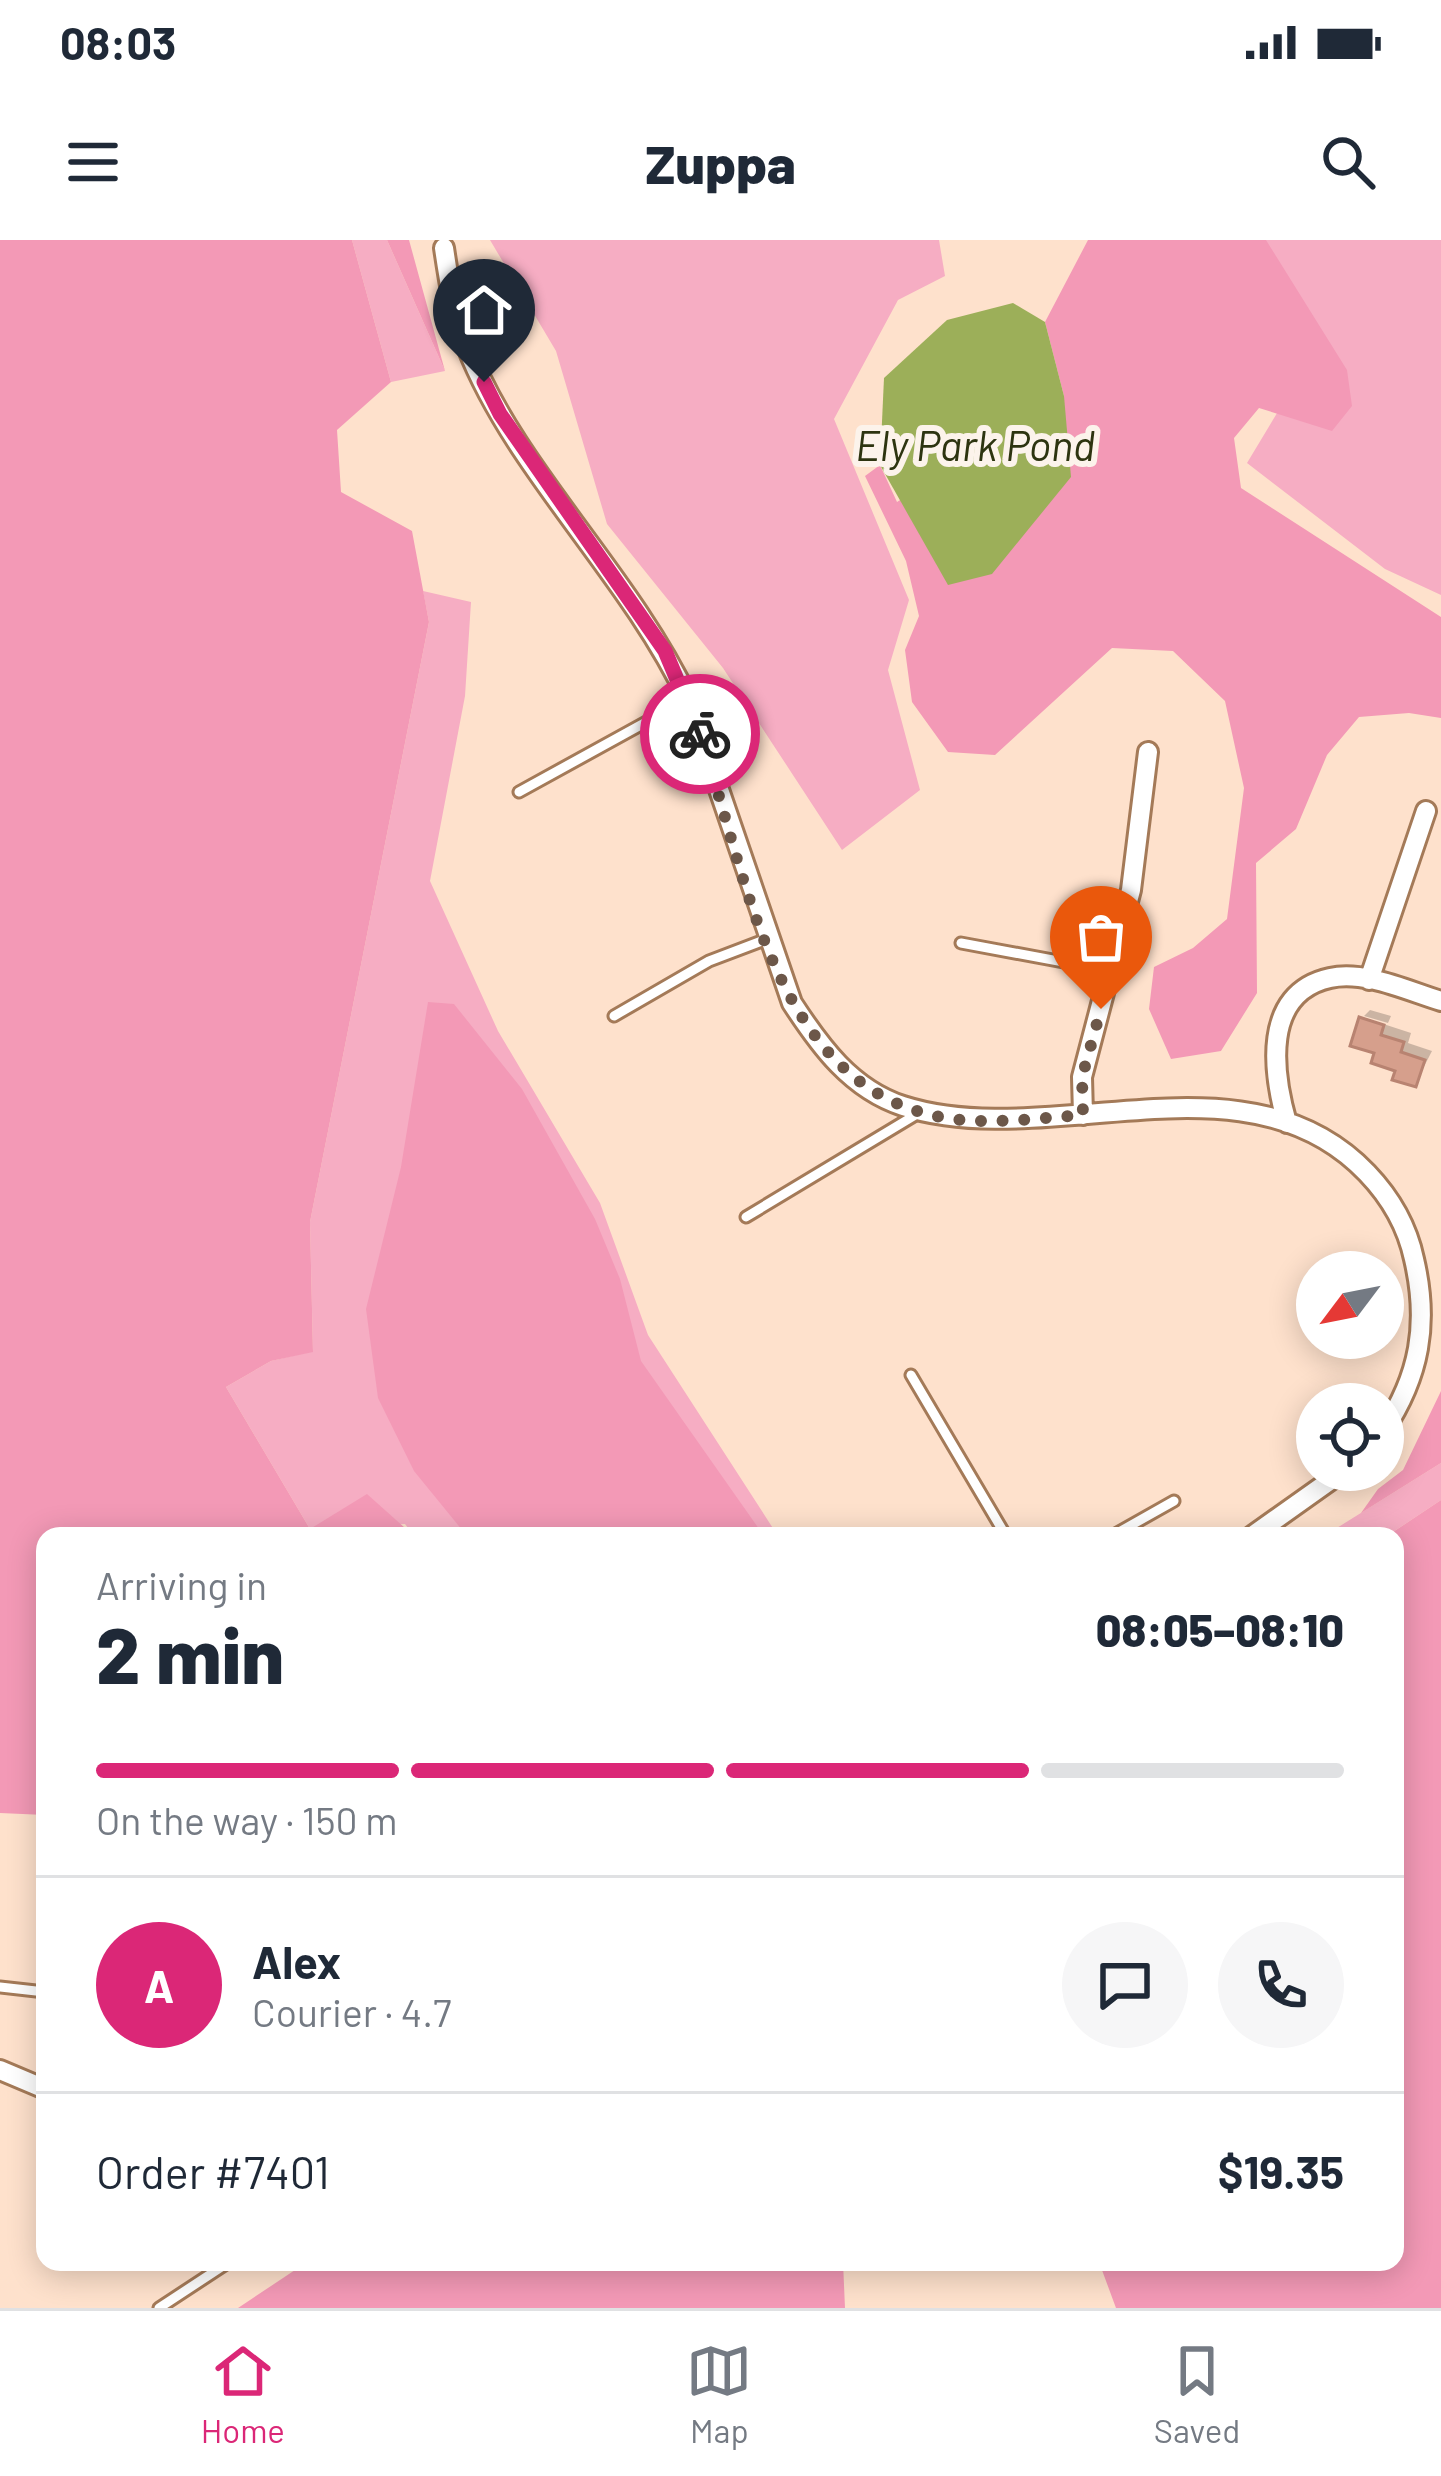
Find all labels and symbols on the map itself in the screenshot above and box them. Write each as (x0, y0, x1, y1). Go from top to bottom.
pin (433, 259, 535, 382)
water label: Ely Park Pond (855, 419, 1095, 470)
courier (640, 674, 760, 794)
pin (1050, 886, 1152, 1009)
north arrow (1296, 1251, 1404, 1359)

